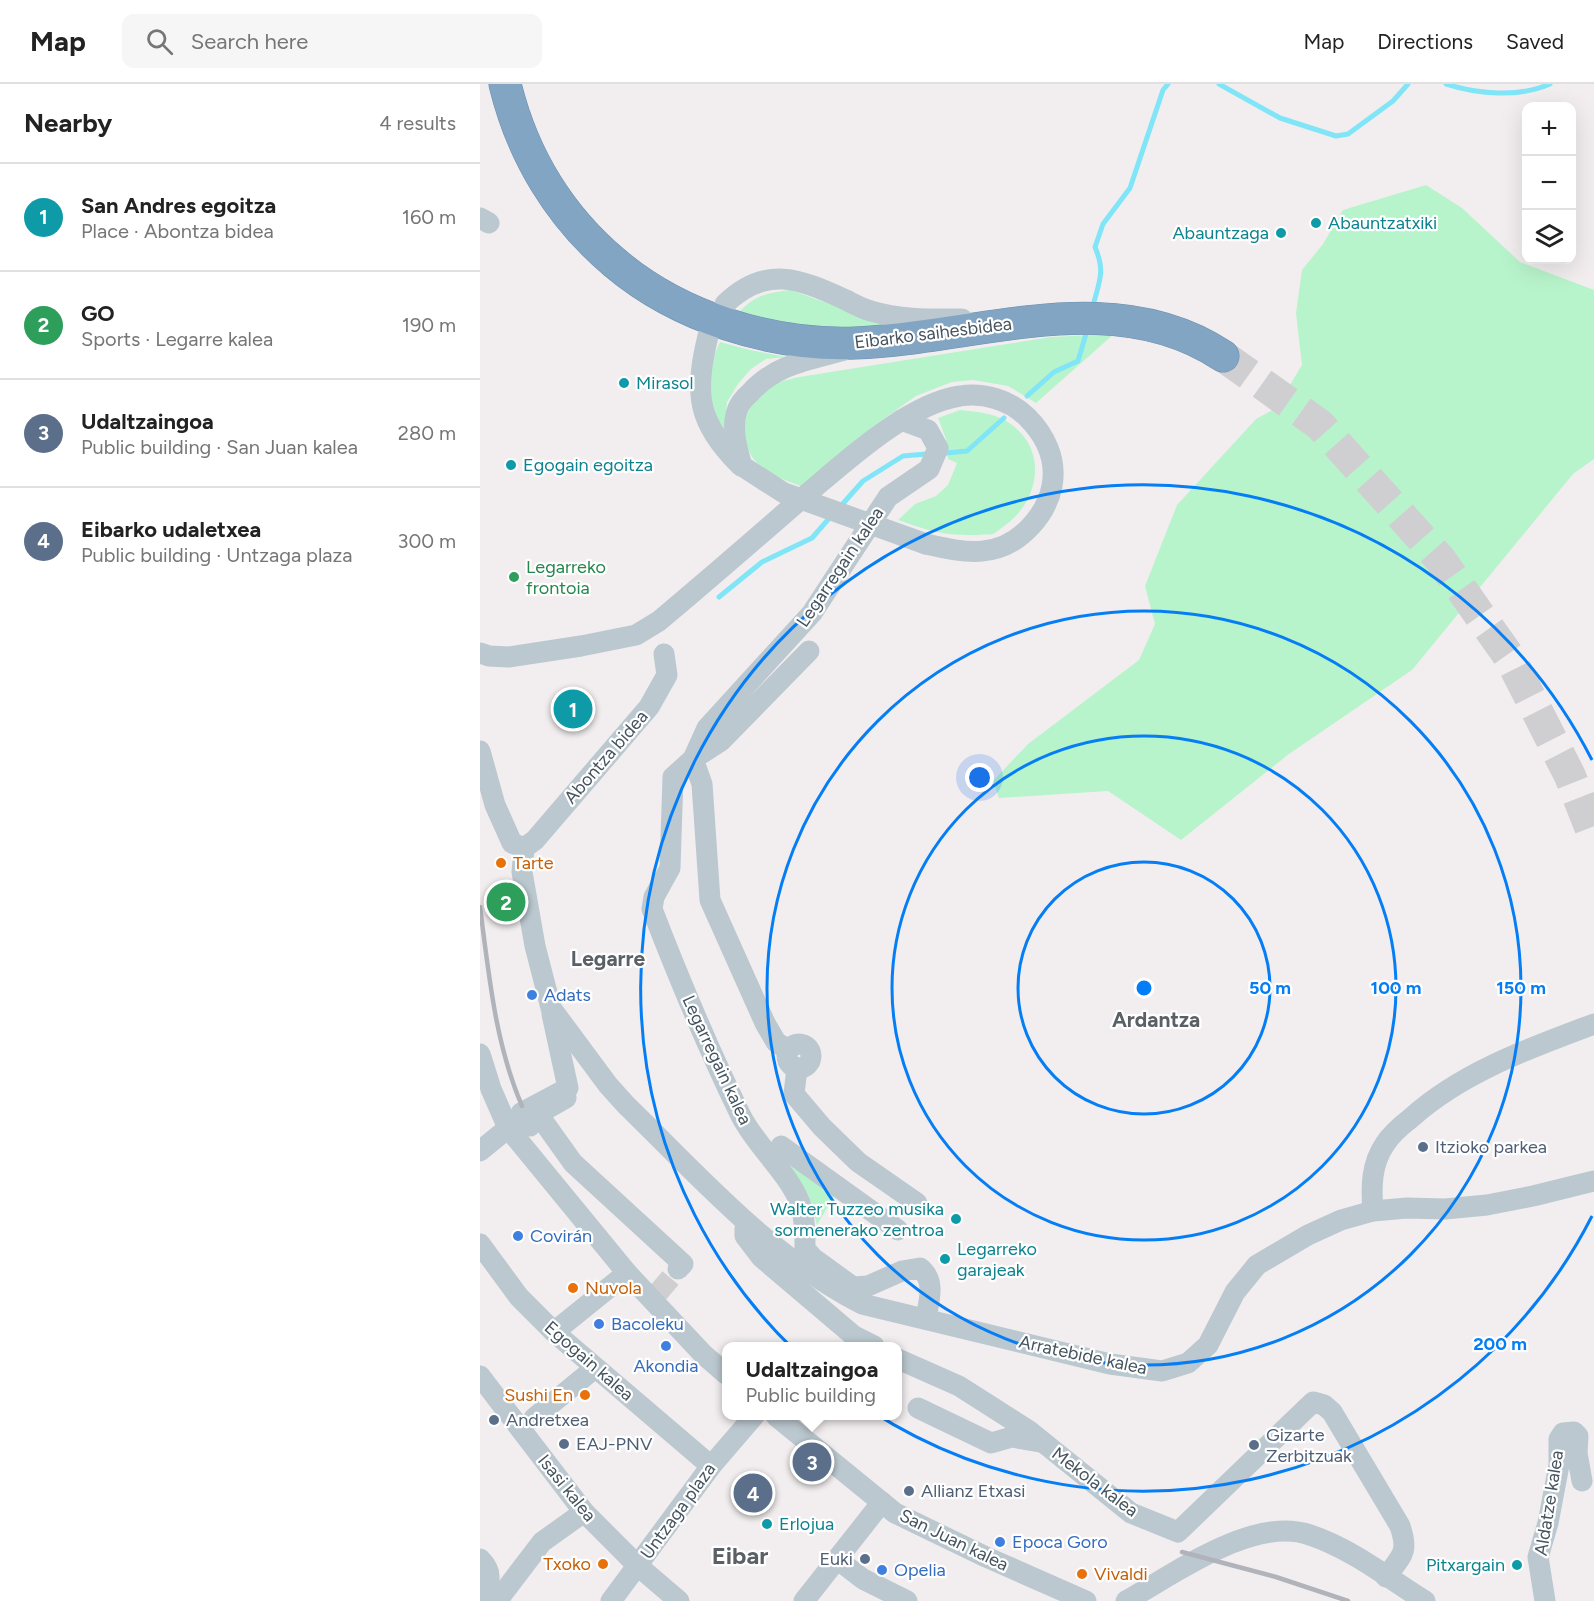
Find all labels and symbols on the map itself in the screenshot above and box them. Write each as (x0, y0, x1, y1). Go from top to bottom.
place label: Abauntzatxiki (1328, 212, 1437, 234)
marker: Abauntzatxiki (1309, 216, 1323, 230)
place label: Abauntzaga (1172, 222, 1269, 244)
marker: Abauntzaga (1274, 226, 1288, 240)
street label: Eibarko saihesbidea (853, 312, 1013, 354)
place label: Mirasol (636, 372, 693, 394)
marker: Mirasol (617, 376, 631, 390)
place label: Egogain egoitza (523, 454, 653, 476)
marker: Egogain egoitza (504, 458, 518, 472)
street label: Legarregain kalea (792, 503, 888, 631)
place label: Legarreko frontoia (526, 556, 606, 599)
marker: Legarreko frontoia (507, 570, 521, 584)
pin: 1 (554, 686, 592, 732)
street label: Abontza bidea (559, 706, 653, 808)
your location (965, 763, 994, 792)
place label: Tarte (513, 852, 554, 874)
marker: Tarte (494, 856, 508, 870)
pin: 2 (486, 880, 526, 924)
district label: Legarre (571, 946, 646, 971)
text: 50 m (1249, 977, 1291, 999)
text: 100 m (1371, 977, 1421, 999)
text: 150 m (1496, 977, 1546, 999)
centre of rings (1134, 978, 1154, 998)
place label: Adats (544, 984, 591, 1006)
marker: Adats (525, 988, 539, 1002)
street label: Legarregain kalea (677, 992, 757, 1128)
district label: Ardantza (1112, 1007, 1200, 1032)
place label: Itzioko parkea (1435, 1136, 1547, 1158)
marker: Itzioko parkea (1416, 1140, 1430, 1154)
place label: Walter Tuzzeo musika sormenerako zentroa (770, 1198, 944, 1241)
marker: Walter Tuzzeo musika sormenerako zentroa (949, 1212, 963, 1226)
place label: Covirán (530, 1225, 592, 1247)
marker: Covirán (511, 1229, 525, 1243)
place label: Legarreko garajeak (957, 1238, 1037, 1281)
marker: Legarreko garajeak (938, 1252, 952, 1266)
place label: Nuvola (585, 1277, 642, 1299)
marker: Nuvola (566, 1281, 580, 1295)
place label: Bacoleku (611, 1313, 684, 1335)
street label: Egogain kalea (540, 1316, 638, 1406)
marker: Bacoleku (592, 1317, 606, 1331)
street label: Arratebide kalea (1017, 1331, 1149, 1379)
text: 200 m (1473, 1333, 1527, 1355)
marker: Akondia (659, 1339, 673, 1353)
place label: Akondia (633, 1355, 699, 1377)
place label: Sushi En (504, 1384, 573, 1406)
marker: Sushi En (578, 1388, 592, 1402)
place label: Andretxea (506, 1409, 589, 1431)
marker: Andretxea (487, 1413, 501, 1427)
place label: Gizarte Zerbitzuak (1266, 1424, 1352, 1467)
place label: EAJ-PNV (576, 1433, 653, 1455)
marker: EAJ-PNV (557, 1437, 571, 1451)
marker: Gizarte Zerbitzuak (1247, 1438, 1261, 1452)
pin: 3 (792, 1440, 832, 1484)
street label: Mekola kalea (1048, 1442, 1142, 1522)
street label: Aldatze kalea (1530, 1449, 1568, 1557)
street label: Isasi kalea (533, 1450, 601, 1526)
street label: Untzaga plaza (636, 1459, 720, 1563)
pin: 4 (734, 1470, 772, 1516)
place label: Allianz Etxasi (921, 1480, 1025, 1502)
marker: Allianz Etxasi (902, 1484, 916, 1498)
street label: San Juan kalea (896, 1504, 1012, 1576)
place label: Erlojua (779, 1513, 834, 1535)
marker: Erlojua (760, 1517, 774, 1531)
place label: Epoca Goro (1012, 1531, 1108, 1553)
marker: Epoca Goro (993, 1535, 1007, 1549)
district label: Eibar (712, 1541, 768, 1570)
place label: Euki (819, 1548, 853, 1570)
marker: Euki (858, 1552, 872, 1566)
place label: Txoko (543, 1553, 591, 1575)
place label: Pitxargain (1426, 1554, 1505, 1576)
marker: Txoko (596, 1557, 610, 1571)
marker: Pitxargain (1510, 1558, 1524, 1572)
place label: Opelia (894, 1559, 946, 1581)
marker: Opelia (875, 1563, 889, 1577)
place label: Vivaldi (1094, 1563, 1148, 1585)
marker: Vivaldi (1075, 1567, 1089, 1581)

